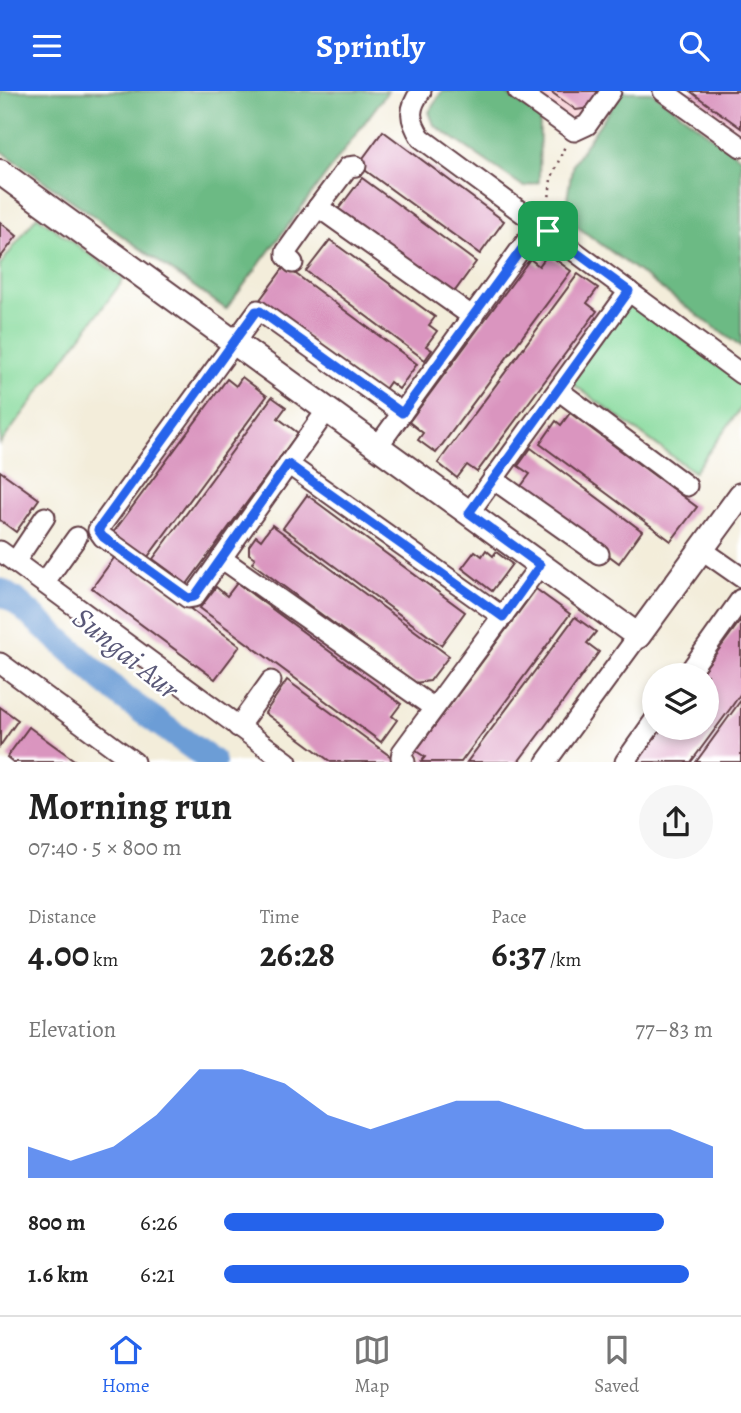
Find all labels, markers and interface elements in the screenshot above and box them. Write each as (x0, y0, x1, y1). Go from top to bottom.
text: Sprintly (316, 24, 425, 68)
icon: menu (28, 27, 66, 65)
icon: search (675, 27, 713, 65)
pin (518, 201, 578, 261)
icon: arrive (529, 212, 567, 250)
water label: Sungai Aur (64, 598, 189, 709)
map controls (642, 663, 719, 740)
button: layers (642, 663, 719, 740)
text: Morning run (28, 780, 232, 832)
button: share (639, 785, 713, 859)
text: 07:40 · 5 × 800 m (28, 832, 182, 863)
text: Distance (28, 904, 96, 930)
text: Time (260, 904, 299, 930)
text: Pace (491, 904, 527, 930)
text: 4.00 (28, 930, 89, 978)
text: 26:28 (260, 930, 335, 978)
text: 6:37 (491, 930, 546, 978)
text: km (89, 947, 118, 973)
text: /km (546, 947, 581, 973)
text: Elevation (28, 1014, 116, 1045)
text: 77–83 m (635, 1014, 713, 1045)
text: 800 m (28, 1207, 85, 1238)
text: 6:26 (140, 1207, 178, 1238)
text: 1.6 km (28, 1259, 88, 1290)
text: 6:21 (140, 1259, 175, 1290)
tab: Home (102, 1331, 149, 1399)
tab: Map (353, 1331, 391, 1399)
tab: Saved (594, 1331, 639, 1399)

